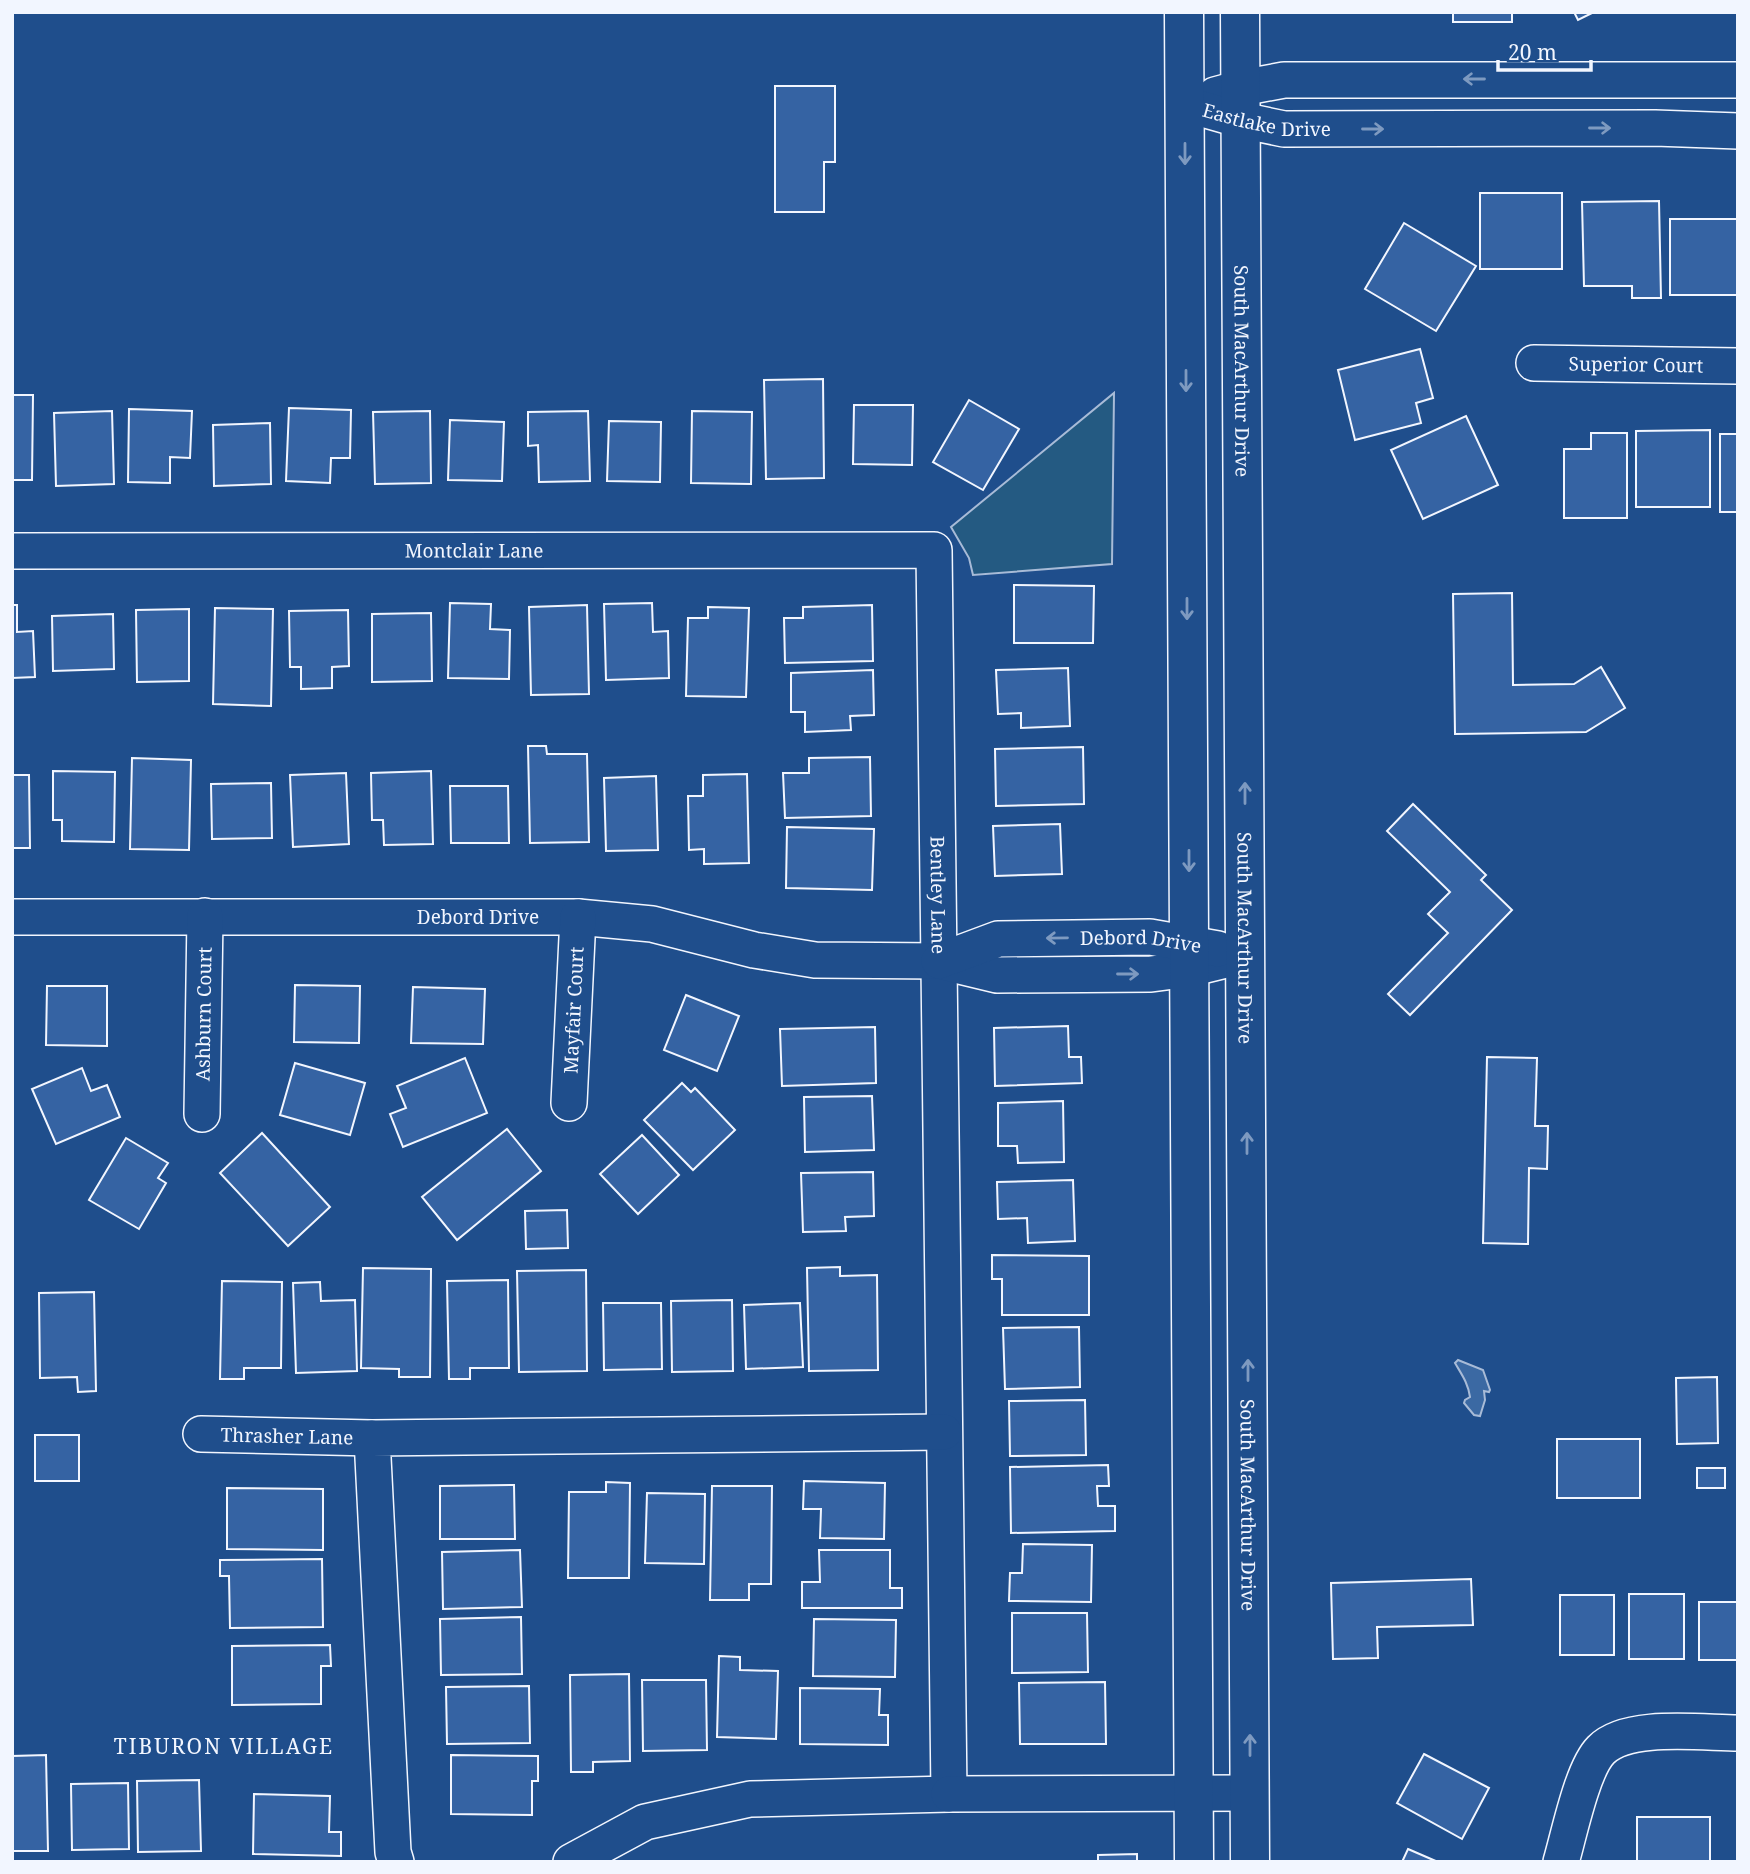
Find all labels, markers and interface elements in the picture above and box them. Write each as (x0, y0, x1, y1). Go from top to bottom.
scale bar (1498, 28, 1591, 72)
text: 20 m (1508, 38, 1557, 66)
one-way arrow (1462, 72, 1485, 86)
street label: Eastlake Drive (1200, 97, 1331, 142)
one-way arrow (1588, 121, 1611, 135)
one-way arrow (1361, 122, 1384, 135)
one-way arrow (1178, 142, 1192, 165)
street label: South MacArthur Drive (1228, 265, 1256, 477)
street label: Superior Court (1569, 351, 1704, 378)
one-way arrow (1179, 370, 1193, 393)
street label: Montclair Lane (405, 537, 543, 564)
one-way arrow (1180, 597, 1194, 620)
one-way arrow (1238, 781, 1252, 804)
street label: South MacArthur Drive (1231, 832, 1259, 1044)
street label: Bentley Lane (924, 836, 952, 954)
one-way arrow (1182, 849, 1196, 872)
street label: Debord Drive (417, 904, 539, 930)
street label: Debord Drive (1080, 924, 1204, 959)
one-way arrow (1045, 931, 1068, 945)
street label: Ashburn Court (189, 946, 218, 1081)
street label: Mayfair Court (557, 946, 590, 1074)
one-way arrow (1116, 967, 1139, 981)
one-way arrow (1240, 1131, 1254, 1154)
one-way arrow (1241, 1359, 1255, 1382)
street label: South MacArthur Drive (1234, 1399, 1262, 1611)
street label: Thrasher Lane (220, 1421, 354, 1451)
district label: TIBURON VILLAGE (114, 1732, 334, 1760)
one-way arrow (1243, 1733, 1257, 1756)

